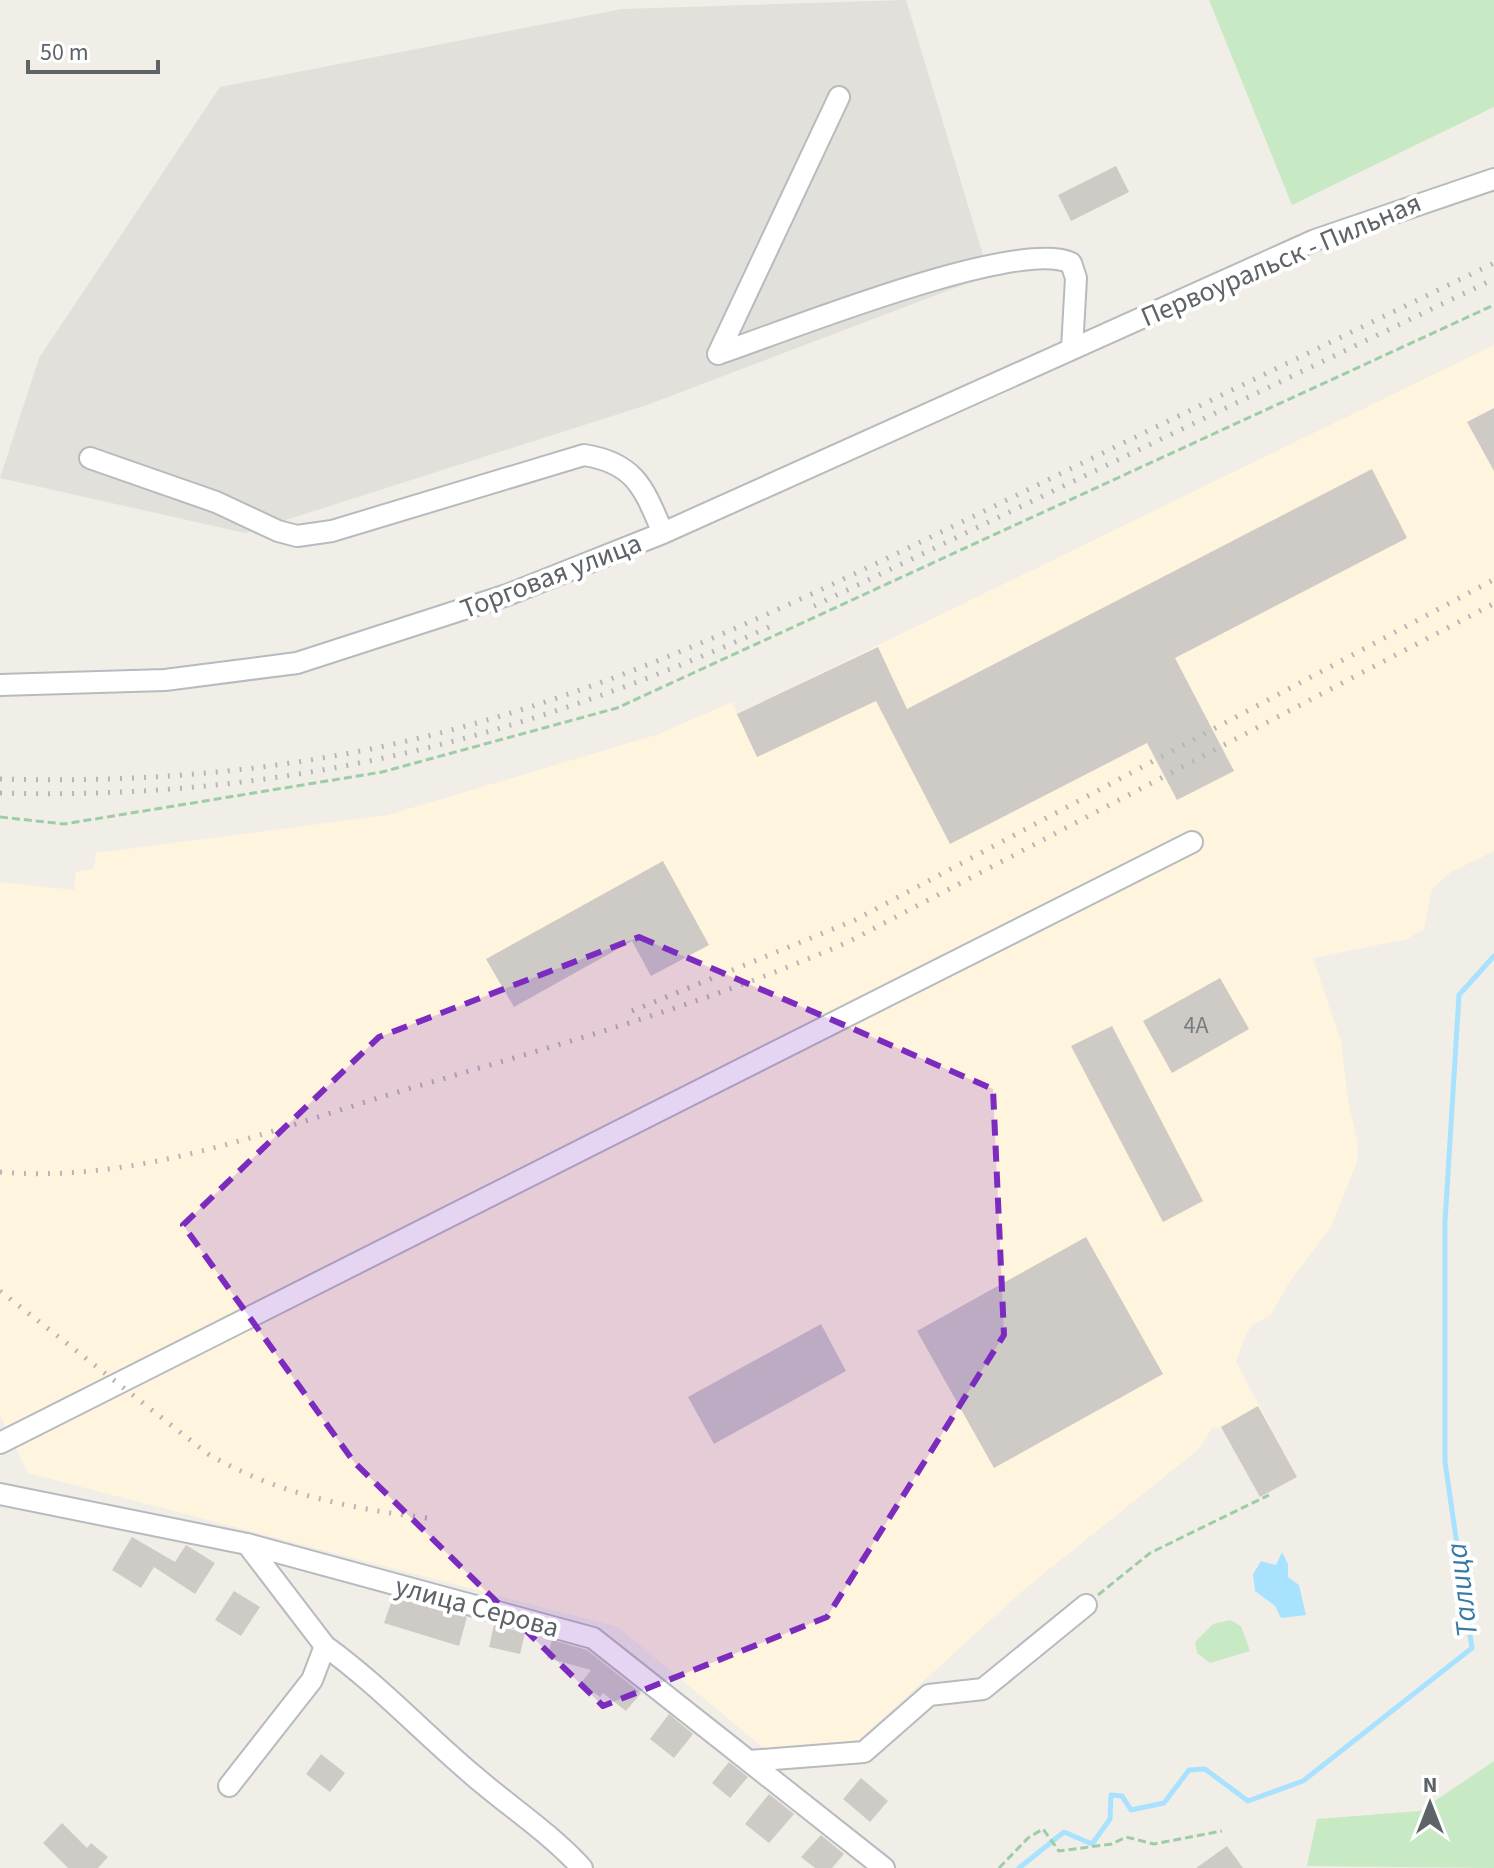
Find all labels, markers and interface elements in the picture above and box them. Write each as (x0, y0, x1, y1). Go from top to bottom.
scale bar (28, 24, 158, 74)
text: 50 m (40, 35, 89, 70)
street label: Первоуральск - Пильная (1135, 183, 1427, 337)
street label: Торговая улица (455, 523, 647, 629)
house number: 4А (1184, 1008, 1208, 1043)
water label: Талица (1435, 1540, 1489, 1640)
street label: улица Серова (391, 1566, 563, 1648)
north arrow (1390, 1764, 1470, 1844)
text: N (1423, 1769, 1437, 1801)

